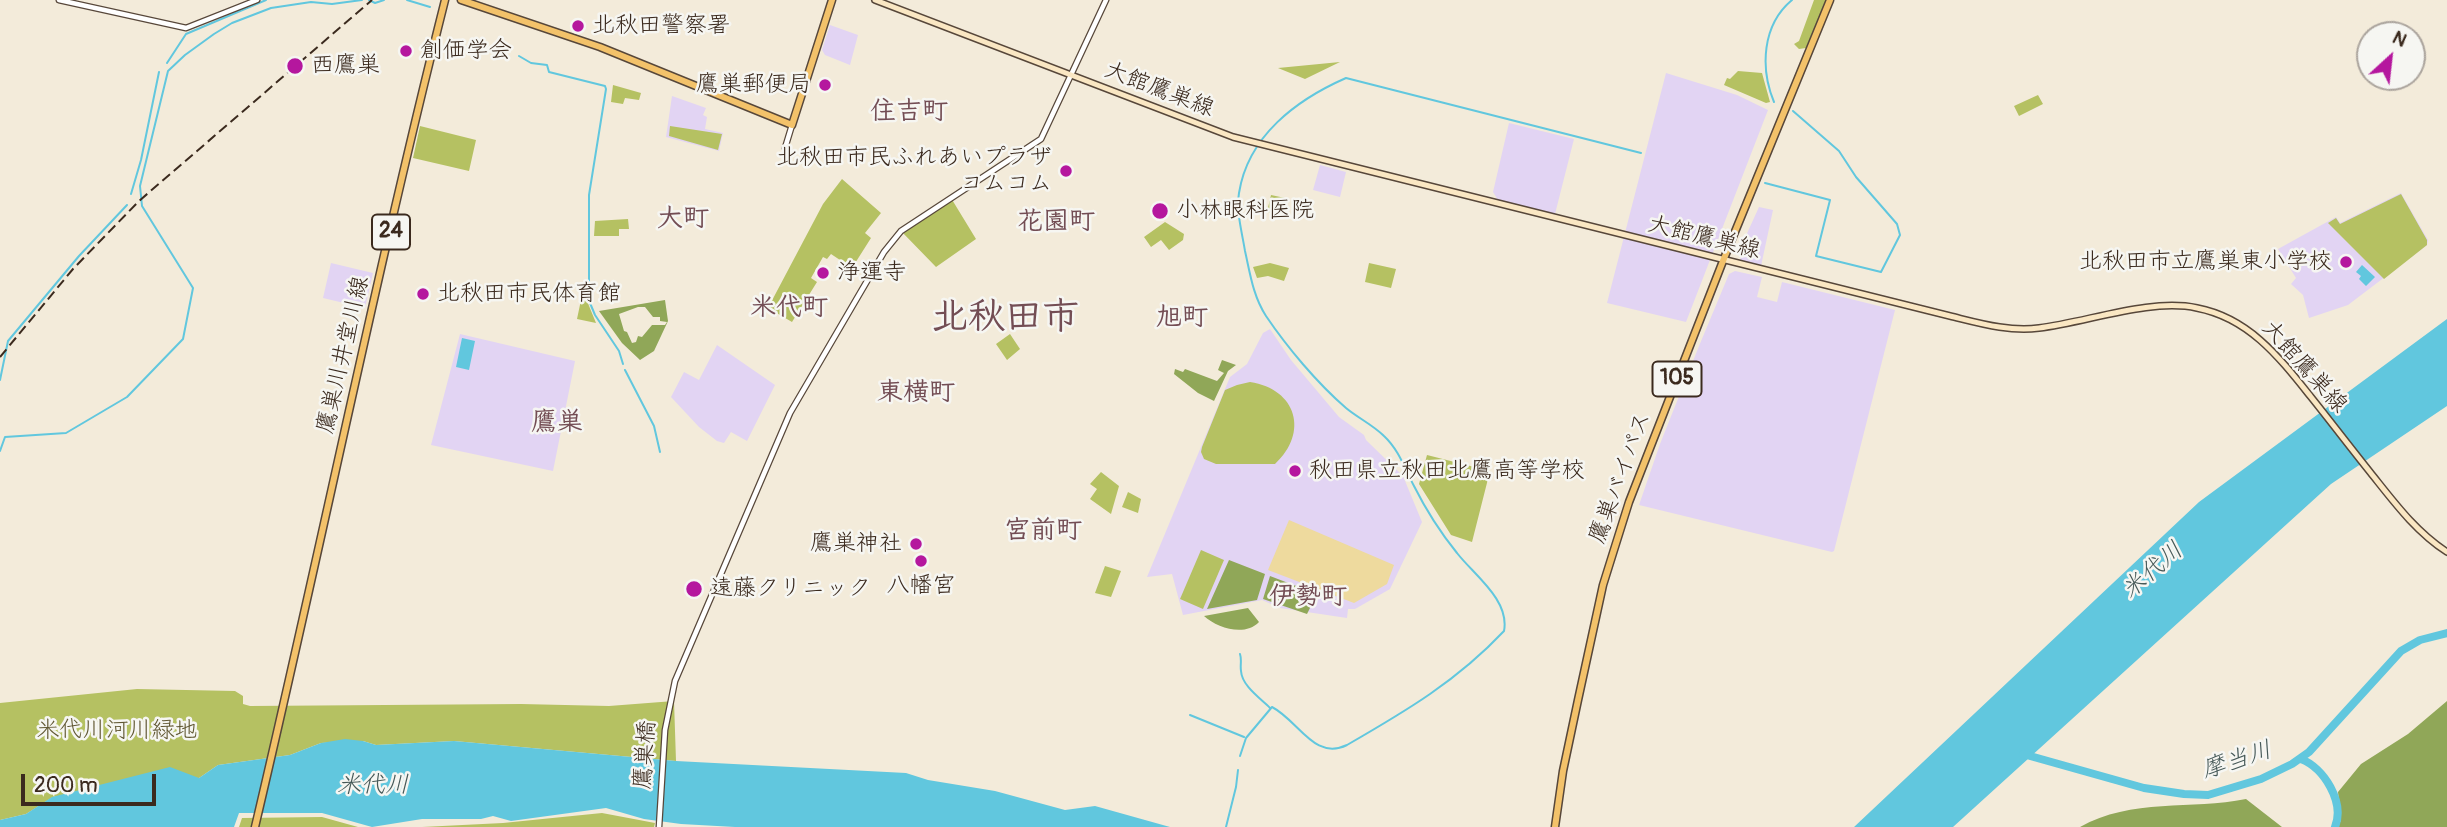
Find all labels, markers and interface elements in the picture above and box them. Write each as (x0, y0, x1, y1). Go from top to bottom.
place label: 北秋田警察署 (592, 12, 730, 40)
marker: 北秋田警察署 (570, 18, 586, 34)
north arrow (2356, 21, 2426, 91)
text: N (2388, 25, 2411, 53)
place label: 創価学会 (420, 37, 512, 65)
marker: 創価学会 (398, 43, 414, 59)
place label: 西鷹巣 (311, 52, 380, 80)
marker: 西鷹巣 (285, 56, 305, 76)
street label: 大館鷹巣線 (1100, 57, 1218, 123)
place label: 鷹巣郵便局 (696, 71, 811, 99)
marker: 鷹巣郵便局 (817, 77, 833, 93)
district label: 住吉町 (870, 96, 948, 128)
place label: 北秋田市民ふれあいプラザ コムコム (776, 144, 1052, 198)
marker: 北秋田市民ふれあいプラザ コムコム (1058, 163, 1074, 179)
place label: 小林眼科医院 (1176, 197, 1314, 225)
marker: 小林眼科医院 (1150, 201, 1170, 221)
district label: 大町 (657, 203, 709, 235)
district label: 花園町 (1017, 206, 1095, 238)
street label: 大館鷹巣線 (1645, 211, 1763, 265)
road number: 24 (372, 215, 410, 250)
place label: 北秋田市立鷹巣東小学校 (2079, 248, 2332, 276)
marker: 北秋田市立鷹巣東小学校 (2338, 254, 2354, 270)
place label: 浄運寺 (837, 259, 906, 287)
marker: 浄運寺 (815, 265, 831, 281)
street label: 鷹巣川井堂川線 (312, 273, 376, 437)
place label: 北秋田市民体育館 (437, 280, 621, 308)
marker: 北秋田市民体育館 (415, 286, 431, 302)
district label: 米代町 (750, 292, 828, 324)
district label: 北秋田市 (931, 297, 1079, 341)
district label: 旭町 (1156, 302, 1208, 334)
street label: 大館鷹巣線 (2255, 315, 2353, 419)
road number: 105 (1652, 362, 1702, 396)
district label: 東横町 (877, 377, 955, 409)
district label: 鷹巣 (531, 407, 583, 439)
street label: 鷹巣バイパス (1584, 408, 1658, 548)
place label: 秋田県立秋田北鷹高等学校 (1309, 457, 1585, 485)
marker: 秋田県立秋田北鷹高等学校 (1287, 463, 1303, 479)
district label: 宮前町 (1004, 515, 1082, 547)
place label: 鷹巣神社 (810, 530, 902, 558)
marker: 鷹巣神社 (908, 536, 924, 552)
water label: 米代川 (2116, 537, 2190, 605)
marker: 八幡宮 (913, 553, 929, 569)
place label: 八幡宮 (887, 572, 955, 600)
place label: 遠藤クリニック (710, 575, 871, 603)
marker: 遠藤クリニック (684, 579, 704, 599)
district label: 伊勢町 (1269, 581, 1347, 613)
park label: 米代川河川緑地 (37, 717, 197, 745)
street label: 鷹巣橋 (630, 720, 662, 790)
water label: 摩当川 (2198, 736, 2276, 786)
scale bar (24, 760, 159, 804)
text: 200 m (34, 772, 98, 799)
water label: 米代川 (337, 772, 409, 800)

